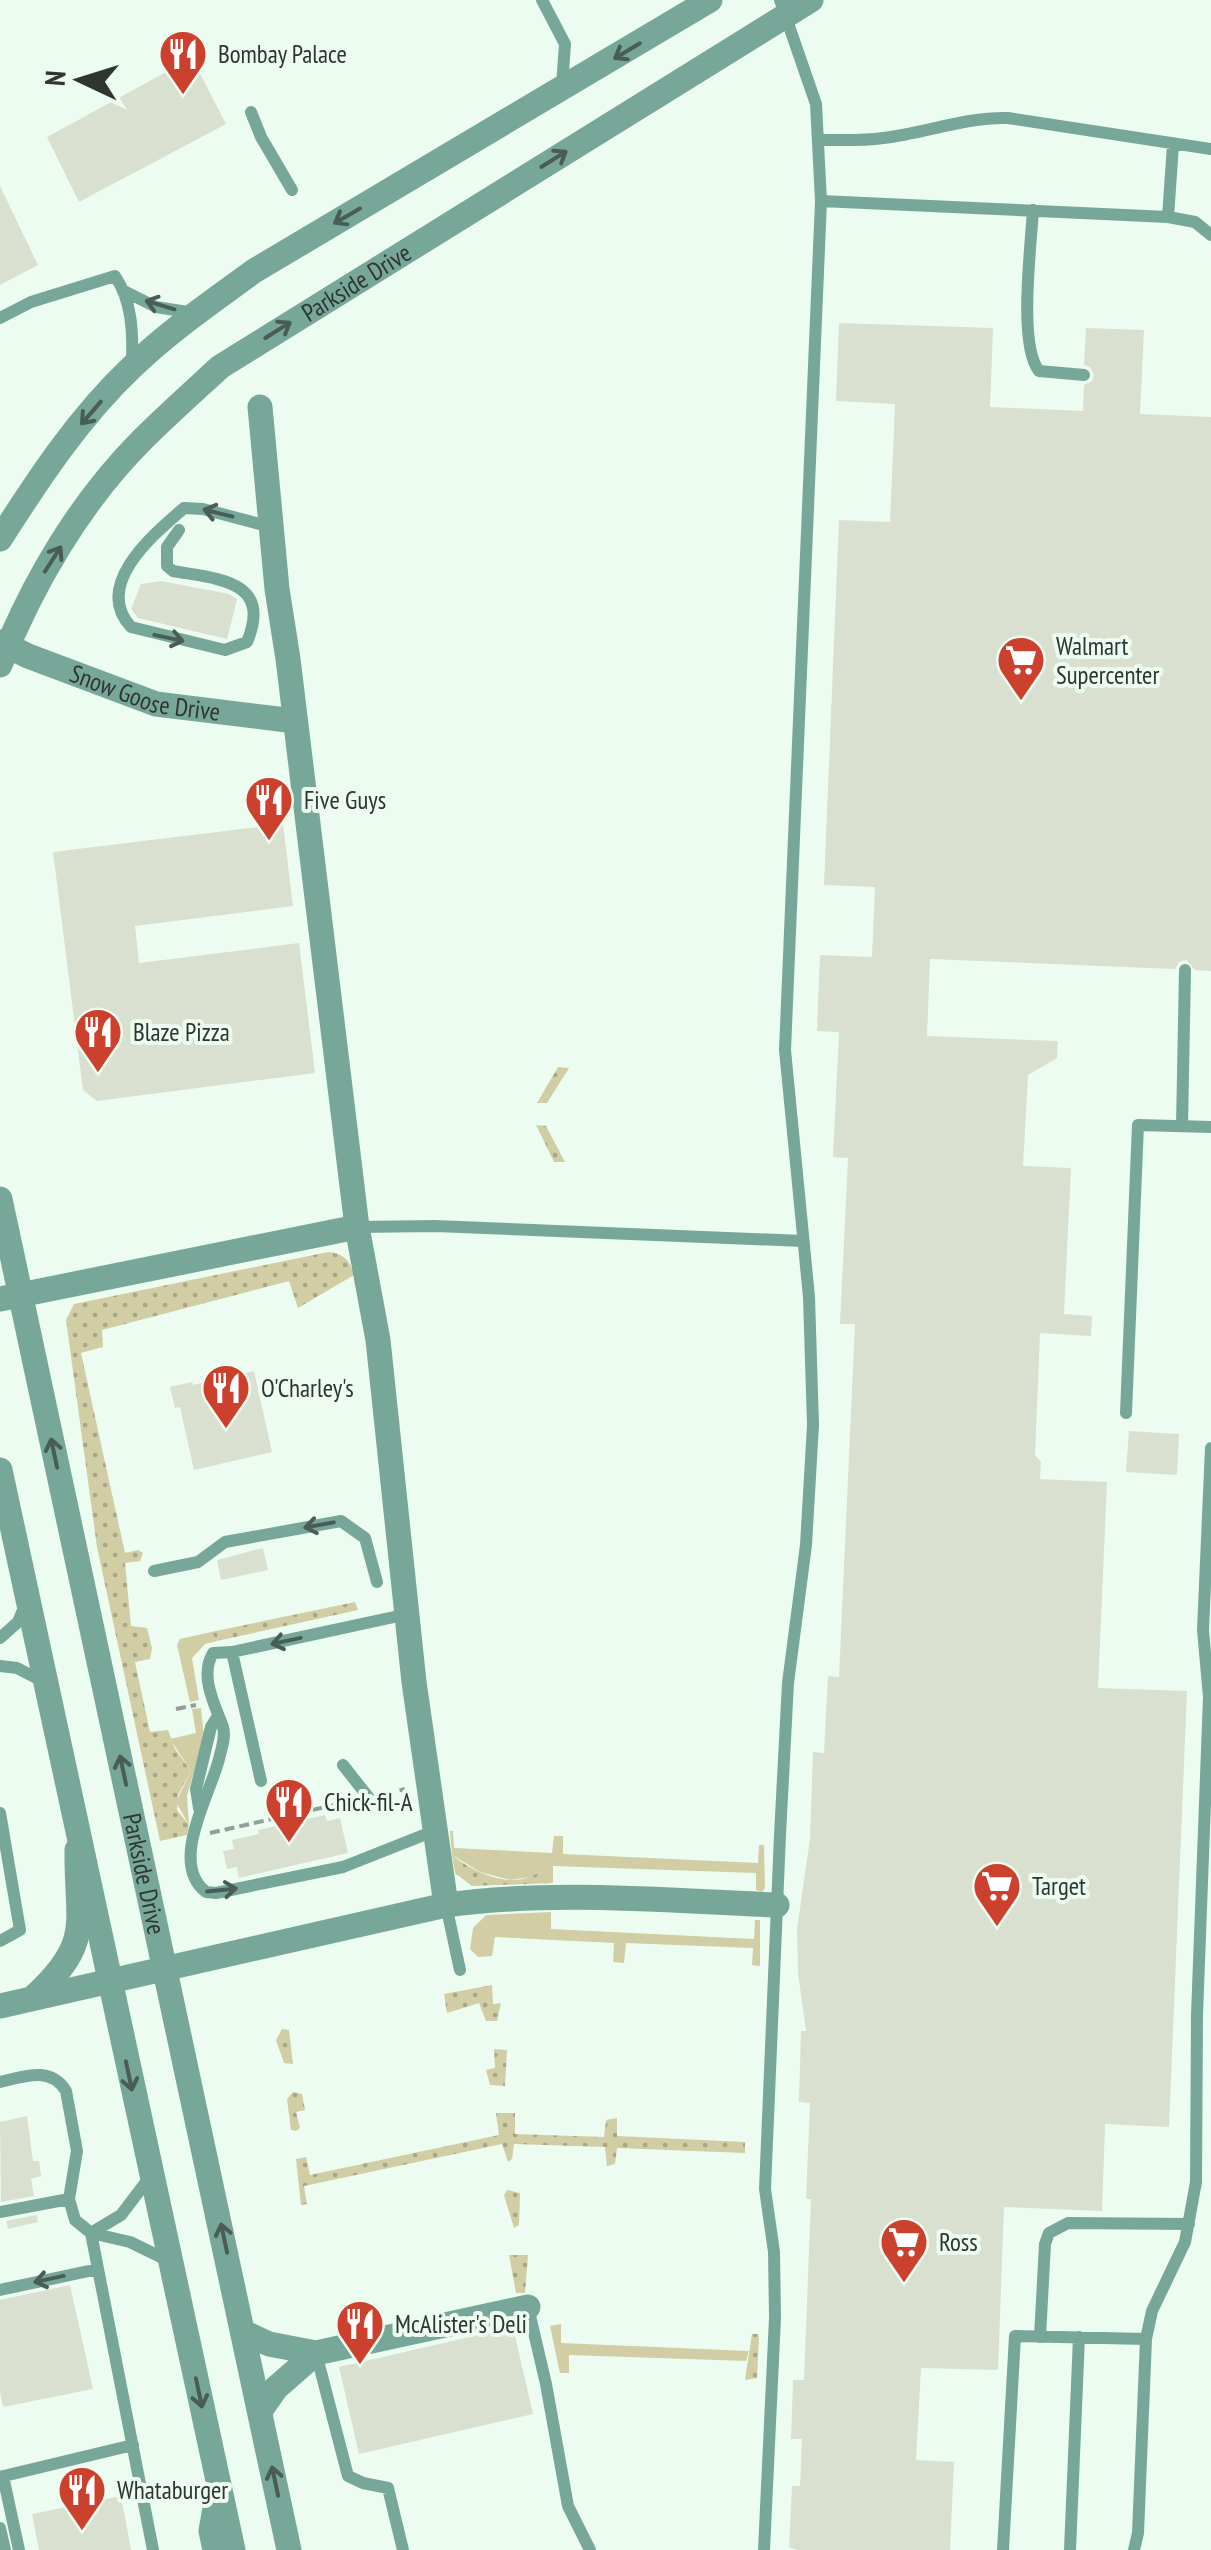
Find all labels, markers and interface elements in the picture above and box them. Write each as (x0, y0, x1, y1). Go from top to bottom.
restaurant icon: Bombay Palace (157, 28, 209, 96)
north arrow (30, 30, 130, 130)
place label: Bombay Palace (218, 38, 347, 70)
one-way arrow (613, 40, 642, 61)
text: N (36, 69, 74, 87)
one-way arrow (539, 149, 568, 169)
one-way arrow (333, 206, 362, 226)
street label: Parkside Drive (296, 236, 417, 328)
one-way arrow (145, 295, 176, 313)
one-way arrow (264, 320, 292, 341)
one-way arrow (79, 400, 102, 425)
one-way arrow (203, 503, 235, 521)
one-way arrow (42, 545, 63, 574)
one-way arrow (152, 630, 184, 649)
place label: Walmart Supercenter (1056, 630, 1159, 691)
supermarket icon: Walmart Supercenter (995, 634, 1047, 702)
street label: Snow Goose Drive (65, 657, 222, 728)
restaurant icon: Five Guys (243, 774, 295, 842)
place label: Five Guys (304, 784, 386, 816)
restaurant icon: Blaze Pizza (72, 1006, 124, 1074)
place label: Blaze Pizza (133, 1016, 230, 1048)
restaurant icon: O'Charley's (200, 1362, 252, 1430)
place label: O'Charley's (261, 1372, 354, 1404)
one-way arrow (44, 1437, 63, 1469)
one-way arrow (303, 1516, 336, 1535)
one-way arrow (271, 1632, 303, 1651)
one-way arrow (112, 1755, 131, 1787)
restaurant icon: Chick-fil-A (263, 1776, 315, 1844)
place label: Chick-fil-A (324, 1786, 413, 1818)
street label: Parkside Drive (116, 1810, 173, 1937)
supermarket icon: Target (971, 1860, 1023, 1928)
place label: Target (1032, 1870, 1086, 1902)
one-way arrow (206, 1880, 238, 1899)
one-way arrow (121, 2059, 140, 2091)
supermarket icon: Ross (878, 2216, 930, 2284)
one-way arrow (214, 2223, 232, 2255)
place label: Ross (939, 2226, 978, 2258)
one-way arrow (34, 2271, 66, 2290)
restaurant icon: McAlister's Deli (334, 2298, 386, 2366)
place label: McAlister's Deli (395, 2308, 527, 2340)
one-way arrow (191, 2376, 210, 2408)
restaurant icon: Whataburger (56, 2464, 108, 2532)
one-way arrow (264, 2465, 283, 2497)
place label: Whataburger (117, 2474, 228, 2506)

